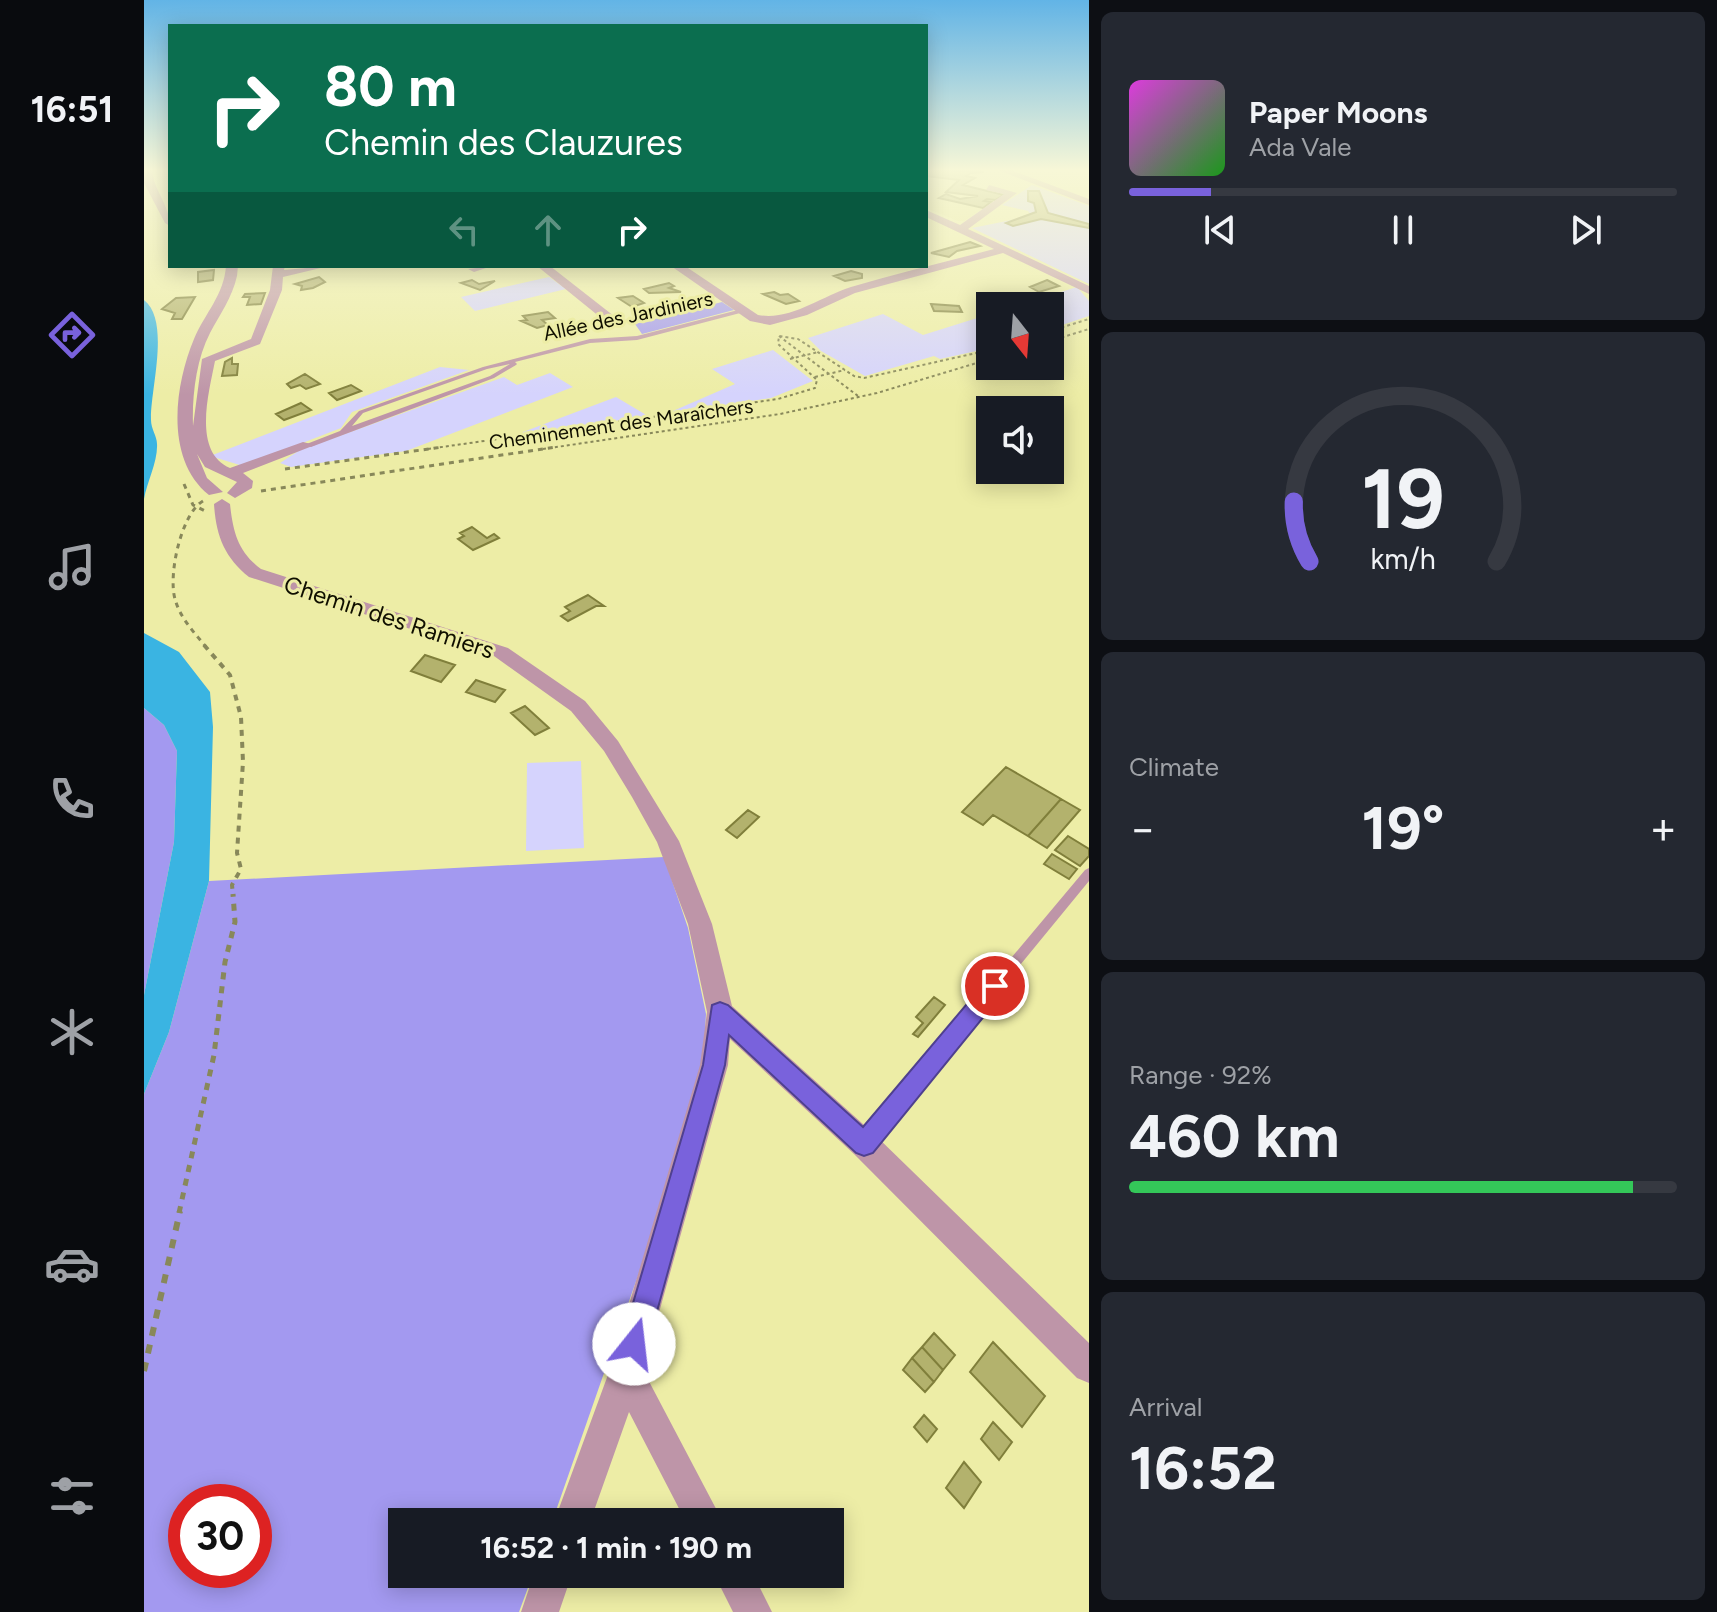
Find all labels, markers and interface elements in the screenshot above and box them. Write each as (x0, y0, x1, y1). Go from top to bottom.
text: 80 m (324, 53, 457, 120)
icon: right (192, 56, 296, 160)
text: 16:51 (30, 88, 114, 131)
text: Paper Moons (1249, 94, 1428, 131)
text: Chemin des Clauzures (324, 121, 683, 164)
text: Ada Vale (1249, 131, 1352, 163)
icon: left (442, 208, 486, 252)
icon: ahead (526, 208, 570, 252)
icon: right (610, 208, 654, 252)
icon: previous (1198, 208, 1242, 252)
icon: pause (1381, 208, 1425, 252)
icon: next (1564, 208, 1608, 252)
street label: Allée des Jardiniers (541, 286, 715, 346)
north arrow (976, 292, 1064, 380)
map controls (976, 292, 1064, 484)
icon: directions (44, 307, 100, 363)
street label: Cheminement des Maraîchers (487, 394, 755, 454)
button: sound (976, 396, 1064, 484)
text: 19 (1361, 449, 1445, 549)
icon: music (44, 539, 100, 595)
text: km/h (1370, 542, 1436, 576)
street label: Chemin des Ramiers (280, 569, 498, 665)
text: Climate (1129, 751, 1219, 783)
icon: phone (44, 771, 100, 827)
text: 19° (1362, 792, 1444, 864)
text: − (1129, 802, 1156, 855)
text: + (1650, 802, 1677, 855)
pin (961, 952, 1029, 1020)
icon: arrive (973, 964, 1017, 1008)
icon: climate (44, 1004, 100, 1060)
text: Range · 92% (1129, 1059, 1272, 1091)
text: 460 km (1129, 1100, 1340, 1172)
icon: car (44, 1236, 100, 1292)
position arrow (592, 1302, 676, 1386)
text: Arrival (1129, 1391, 1202, 1423)
text: 16:52 (1129, 1432, 1277, 1504)
icon: filters (44, 1468, 100, 1524)
speed limit sign: 30 (168, 1484, 272, 1588)
text: 16:52 · 1 min · 190 m (480, 1529, 752, 1566)

